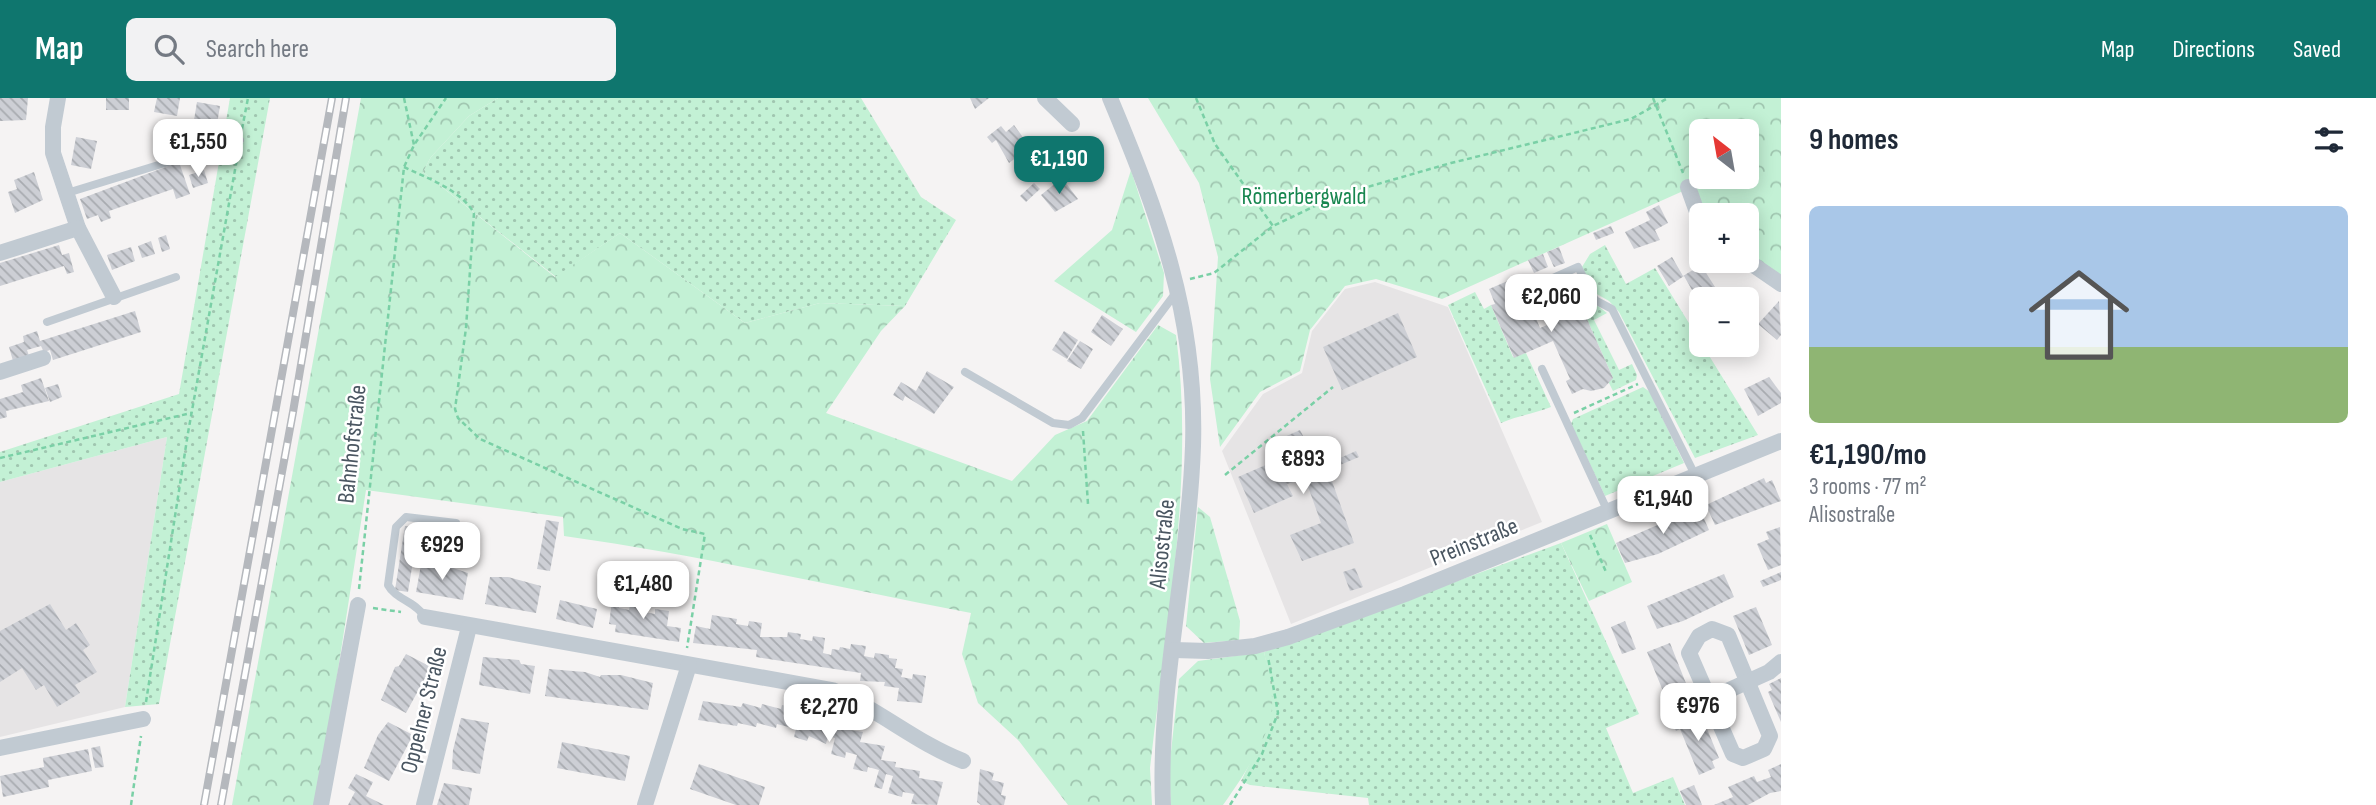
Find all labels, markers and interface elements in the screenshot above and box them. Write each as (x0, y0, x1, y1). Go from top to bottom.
search box (126, 18, 616, 81)
text: Map (35, 29, 84, 69)
icon: search (150, 30, 188, 68)
text: Search here (206, 34, 309, 65)
text: Map (2101, 35, 2134, 64)
text: Directions (2172, 35, 2255, 64)
text: Saved (2293, 35, 2341, 64)
north arrow (1689, 119, 1759, 189)
map controls (1689, 119, 1759, 357)
pin: €1,550 (141, 120, 255, 179)
icon: filters (2310, 121, 2348, 159)
text: 9 homes (1809, 122, 1899, 158)
text: €1,550 (169, 128, 227, 156)
pin: €1,190 (1002, 136, 1116, 196)
text: €1,190 (1030, 145, 1088, 173)
park label: Römerbergwald (1242, 182, 1366, 211)
button: + (1689, 203, 1759, 273)
icon: home (2016, 252, 2142, 378)
pin: €2,060 (1494, 274, 1608, 334)
text: €2,060 (1521, 283, 1581, 311)
button: − (1689, 287, 1759, 357)
street label: Bahnhofstraße (331, 383, 373, 505)
pin: €893 (1262, 436, 1344, 496)
text: €1,190/mo (1809, 437, 1926, 473)
text: €893 (1281, 445, 1325, 473)
text: 3 rooms · 77 m² (1809, 473, 1927, 501)
pin: €1,940 (1606, 476, 1720, 536)
text: €1,940 (1633, 485, 1693, 513)
street label: Alisostraße (1143, 498, 1181, 591)
text: Alisostraße (1809, 501, 1895, 529)
street label: Preinstraße (1426, 511, 1522, 573)
pin: €929 (401, 522, 483, 582)
text: €929 (420, 531, 464, 559)
pin: €1,480 (586, 561, 700, 621)
text: €1,480 (613, 570, 673, 598)
street label: Oppelner Straße (394, 644, 454, 776)
pin: €2,270 (772, 684, 886, 744)
pin: €976 (1657, 684, 1739, 743)
text: €976 (1676, 692, 1720, 720)
text: €2,270 (800, 693, 858, 721)

